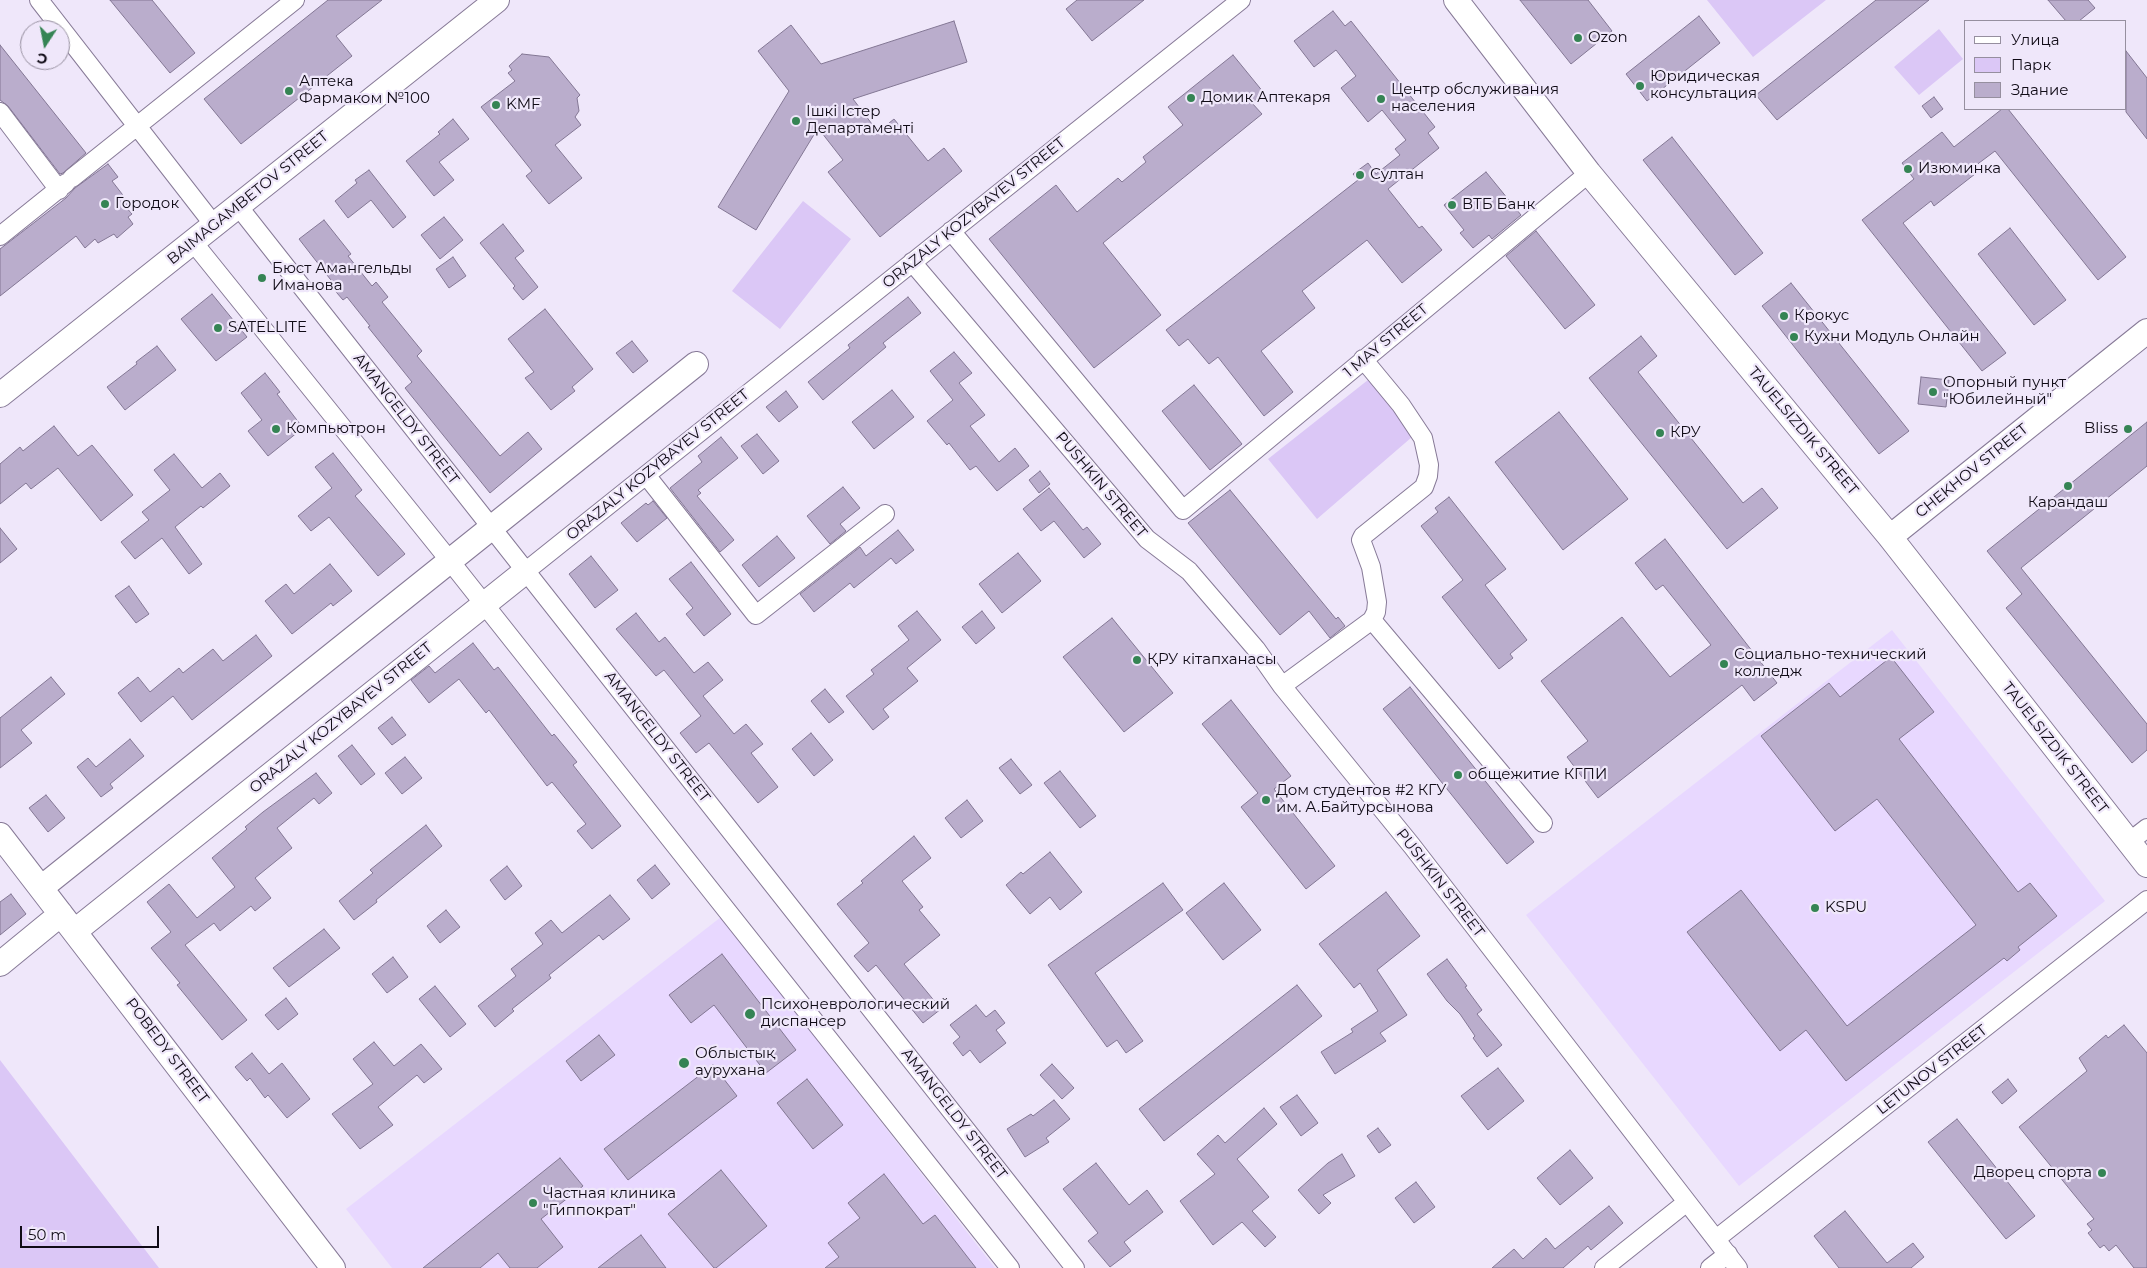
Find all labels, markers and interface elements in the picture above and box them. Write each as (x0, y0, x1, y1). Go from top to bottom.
north arrow (20, 20, 70, 70)
legend (1964, 20, 2127, 110)
place label: Ozon (1588, 29, 1628, 47)
text: Улица (2011, 30, 2059, 49)
marker: Ozon (1572, 32, 1584, 44)
text: С (36, 49, 49, 69)
text: Парк (2011, 55, 2051, 74)
place label: Юридическая консультация (1650, 68, 1760, 103)
place label: Аптека Фармаком №100 (299, 73, 430, 108)
marker: Юридическая консультация (1634, 80, 1646, 92)
text: Здание (2011, 80, 2069, 99)
place label: Центр обслуживания населения (1391, 81, 1559, 116)
marker: Аптека Фармаком №100 (283, 85, 295, 97)
place label: Домик Аптекаря (1201, 89, 1331, 107)
marker: Домик Аптекаря (1185, 92, 1197, 104)
marker: Центр обслуживания населения (1375, 93, 1387, 105)
place label: KMF (506, 96, 540, 114)
marker: KMF (490, 99, 502, 111)
place label: Ішкі Істер Департаменті (806, 103, 914, 138)
marker: Ішкі Істер Департаменті (790, 115, 802, 127)
street label: BAIMAGAMBETOV STREET (164, 128, 332, 268)
street label: ORAZALY KOZYBAYEV STREET (879, 134, 1069, 292)
place label: Изюминка (1918, 160, 2001, 178)
marker: Изюминка (1902, 163, 1914, 175)
place label: Султан (1370, 166, 1424, 184)
marker: Султан (1354, 169, 1366, 181)
place label: Городок (115, 195, 179, 213)
place label: ВТБ Банк (1462, 196, 1535, 214)
marker: Городок (99, 198, 111, 210)
marker: ВТБ Банк (1446, 199, 1458, 211)
place label: Бюст Амангельды Иманова (272, 260, 412, 295)
marker: Бюст Амангельды Иманова (256, 272, 268, 284)
street label: 1 MAY STREET (1340, 301, 1432, 381)
place label: Крокус (1794, 307, 1849, 325)
marker: Крокус (1778, 310, 1790, 322)
place label: SATELLITE (228, 319, 307, 337)
marker: SATELLITE (212, 322, 224, 334)
place label: Кухни Модуль Онлайн (1804, 328, 1980, 346)
marker: Кухни Модуль Онлайн (1788, 331, 1800, 343)
street label: AMANGELDY STREET (349, 350, 463, 488)
street label: TAUELSІZDІK STREET (1744, 363, 1862, 499)
place label: Опорный пункт "Юбилейный" (1943, 374, 2066, 409)
street label: ORAZALY KOZYBAYEV STREET (563, 386, 753, 544)
marker: Опорный пункт "Юбилейный" (1927, 386, 1939, 398)
place label: Компьютрон (286, 420, 386, 438)
street label: CHEKHOV STREET (1912, 420, 2032, 522)
place label: Bliss (2084, 420, 2118, 438)
marker: Компьютрон (270, 423, 282, 435)
marker: Bliss (2122, 423, 2134, 435)
place label: КРУ (1670, 424, 1701, 442)
marker: КРУ (1654, 427, 1666, 439)
street label: PUSHKIN STREET (1052, 428, 1150, 542)
marker: Карандаш (2062, 480, 2074, 492)
place label: Карандаш (2028, 494, 2108, 512)
street label: ORAZALY KOZYBAYEV STREET (246, 639, 436, 797)
place label: Социально-технический колледж (1734, 646, 1927, 681)
place label: ҚРУ кітапханасы (1147, 651, 1277, 669)
marker: ҚРУ кітапханасы (1131, 654, 1143, 666)
marker: Социально-технический колледж (1718, 658, 1730, 670)
street label: AMANGELDY STREET (600, 668, 714, 806)
street label: TAUELSІZDІK STREET (1998, 679, 2112, 817)
place label: общежитие КГПИ (1468, 766, 1607, 784)
marker: общежитие КГПИ (1452, 769, 1464, 781)
place label: Дом студентов #2 КГУ им. А.Байтурсынова (1276, 782, 1446, 817)
marker: Дом студентов #2 КГУ им. А.Байтурсынова (1260, 794, 1272, 806)
street label: PUSHKIN STREET (1392, 825, 1488, 941)
place label: KSPU (1825, 899, 1867, 917)
marker: KSPU (1809, 902, 1821, 914)
street label: POBEDY STREET (122, 995, 212, 1107)
place label: Психоневрологический диспансер (761, 996, 950, 1031)
marker: Психоневрологический диспансер (743, 1007, 757, 1021)
street label: LETUNOV STREET (1873, 1021, 1991, 1119)
place label: Облыстық аурухана (695, 1045, 775, 1080)
street label: AMANGELDY STREET (897, 1045, 1011, 1183)
marker: Облыстық аурухана (677, 1056, 691, 1070)
place label: Дворец спорта (1974, 1164, 2092, 1182)
marker: Дворец спорта (2096, 1167, 2108, 1179)
place label: Частная клиника "Гиппократ" (543, 1185, 676, 1220)
marker: Частная клиника "Гиппократ" (527, 1197, 539, 1209)
scale bar (22, 1216, 161, 1248)
text: 50 m (28, 1225, 66, 1244)

